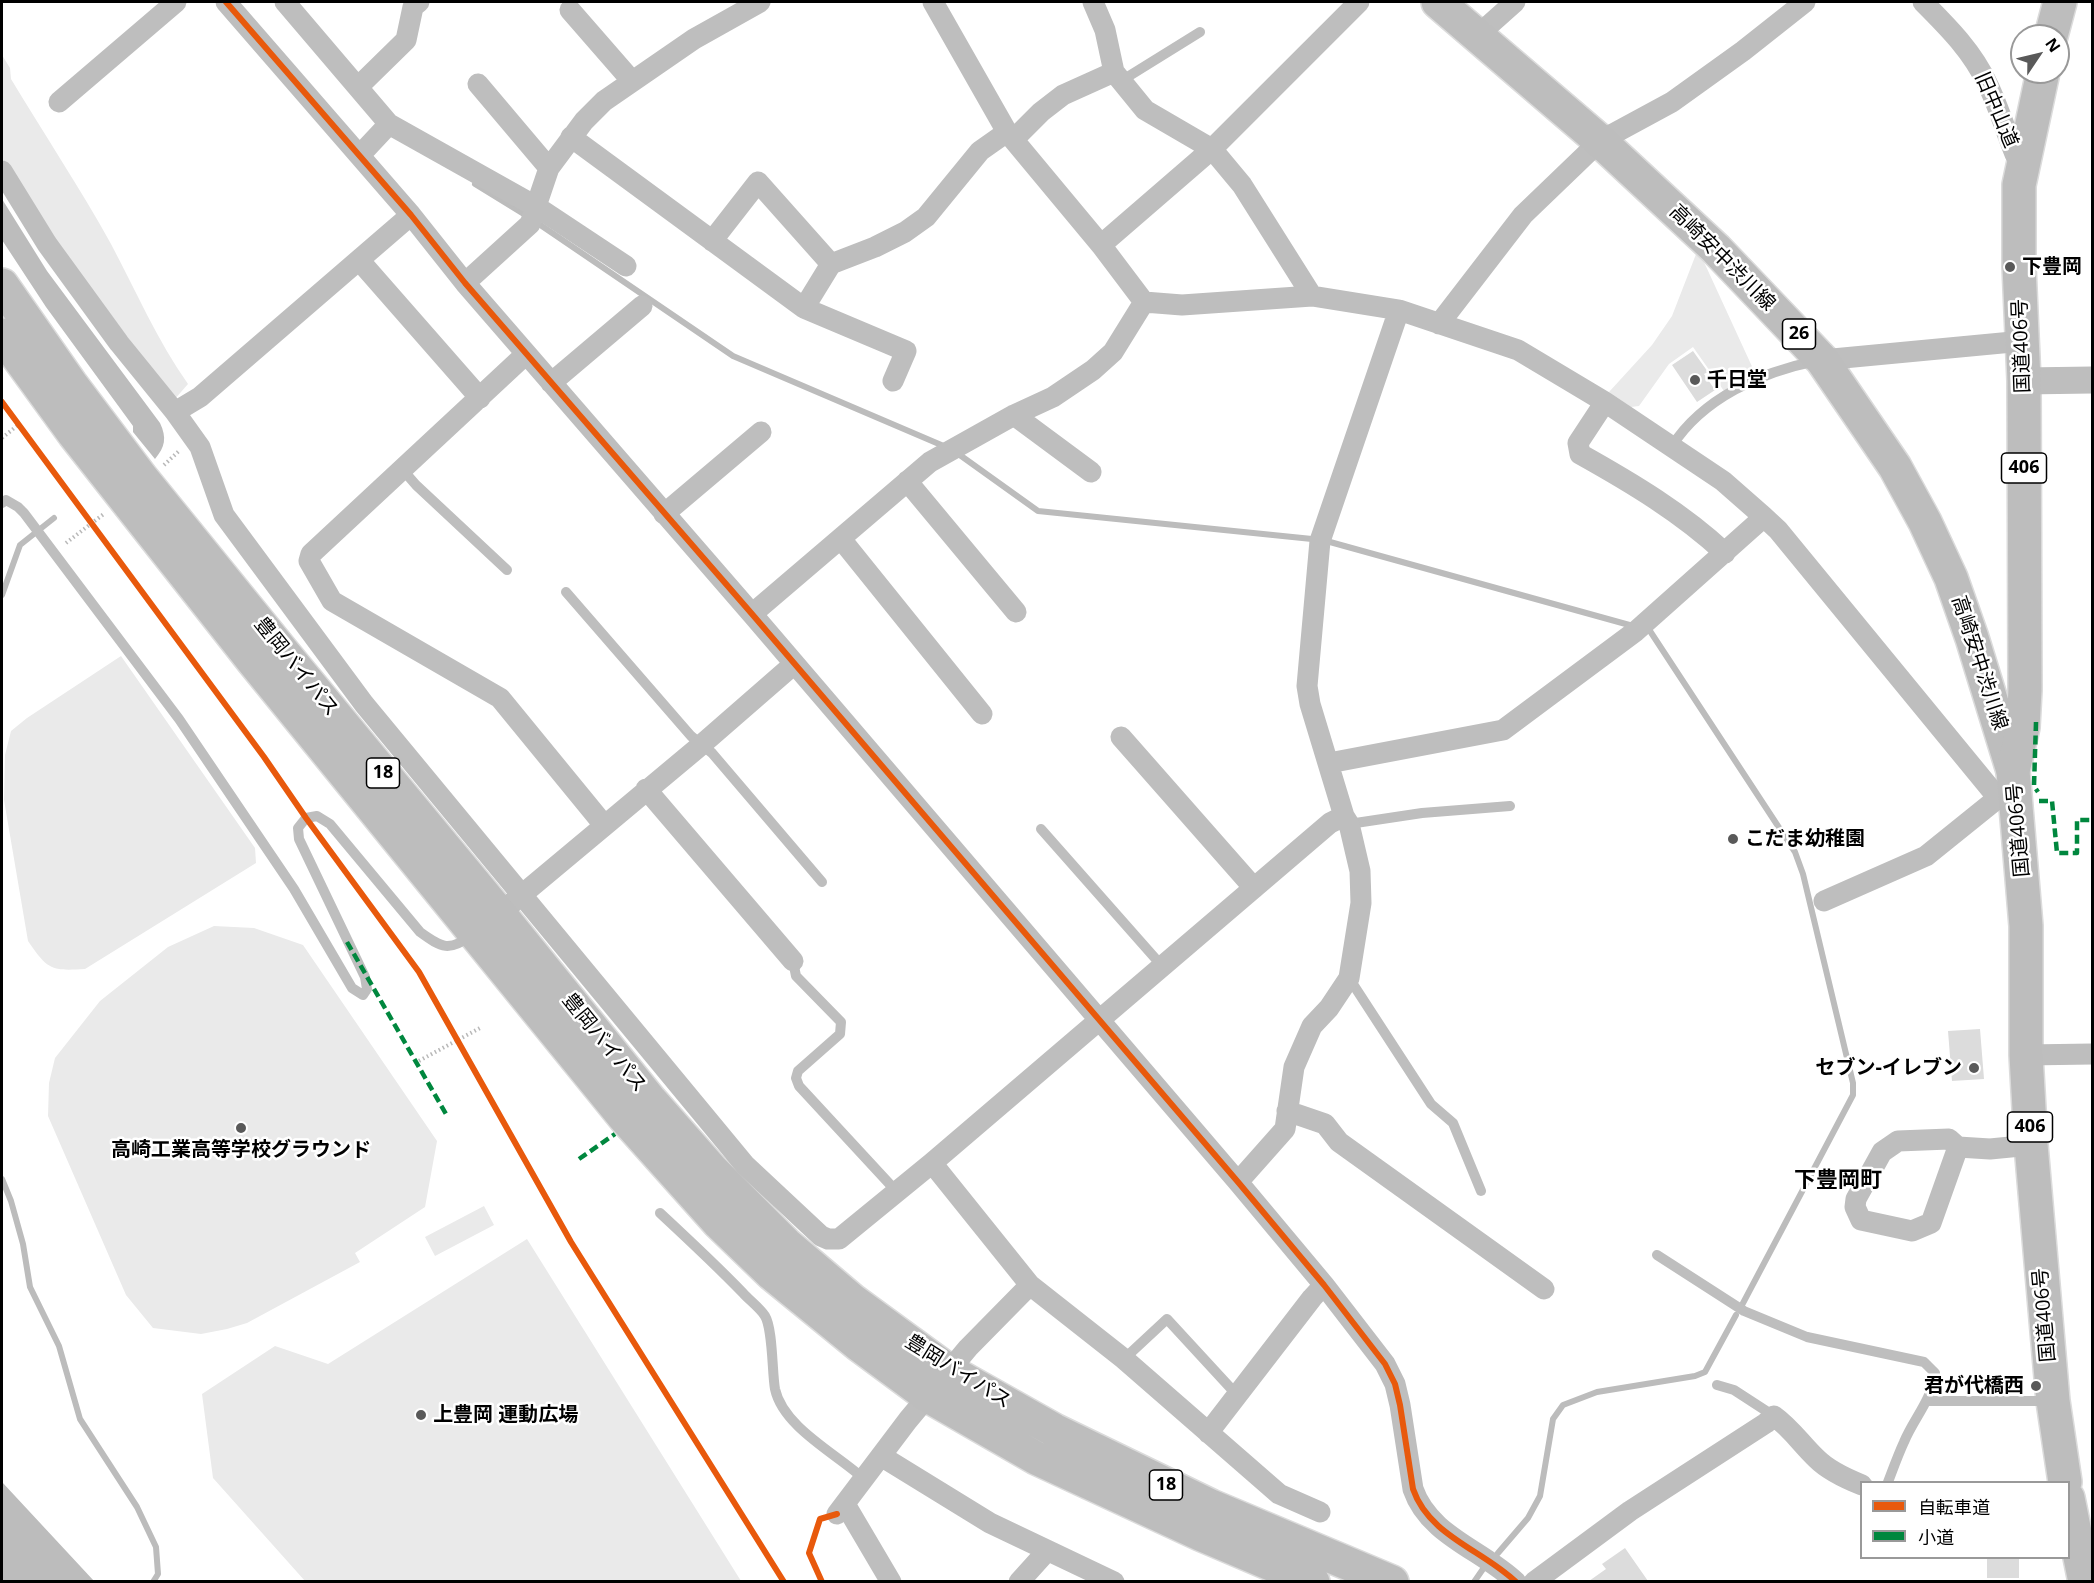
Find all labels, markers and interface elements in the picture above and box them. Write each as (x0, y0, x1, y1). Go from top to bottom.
north arrow (2010, 24, 2070, 84)
text: N (2040, 33, 2066, 56)
street label: 旧中山道 (1969, 68, 2023, 152)
street label: 高崎安中渋川線 (1664, 200, 1780, 316)
place label: 下豊岡 (2022, 255, 2082, 279)
marker: 下豊岡 (2003, 260, 2017, 274)
street label: 国道406号 (2008, 298, 2036, 394)
road number: 26 (1782, 319, 1816, 349)
place label: 千日堂 (1707, 368, 1767, 392)
marker: 千日堂 (1688, 373, 1702, 387)
road number: 406 (2002, 453, 2046, 483)
street label: 高崎安中渋川線 (1946, 593, 2012, 733)
street label: 豊岡バイパス (249, 613, 343, 721)
road number: 18 (366, 758, 400, 788)
street label: 国道406号 (2003, 782, 2035, 878)
place label: こだま幼稚園 (1745, 827, 1865, 851)
marker: こだま幼稚園 (1726, 832, 1740, 846)
street label: 豊岡バイパス (557, 989, 651, 1097)
place label: セブン-イレブン (1816, 1056, 1962, 1080)
marker: セブン-イレブン (1967, 1061, 1981, 1075)
road number: 406 (2008, 1112, 2052, 1142)
marker: 高崎工業高等学校グラウンド (234, 1121, 248, 1135)
place label: 高崎工業高等学校グラウンド (111, 1138, 371, 1162)
district label: 下豊岡町 (1794, 1168, 1882, 1194)
street label: 国道406号 (2029, 1267, 2061, 1363)
street label: 豊岡バイパス (901, 1330, 1015, 1414)
place label: 君が代橋西 (1924, 1374, 2024, 1398)
marker: 君が代橋西 (2029, 1379, 2043, 1393)
place label: 上豊岡 運動広場 (433, 1403, 578, 1427)
marker: 上豊岡 運動広場 (414, 1408, 428, 1422)
road number: 18 (1150, 1470, 1182, 1500)
legend (1860, 1481, 2070, 1559)
text: 自転車道 (1918, 1495, 1990, 1519)
text: 小道 (1918, 1525, 1954, 1549)

